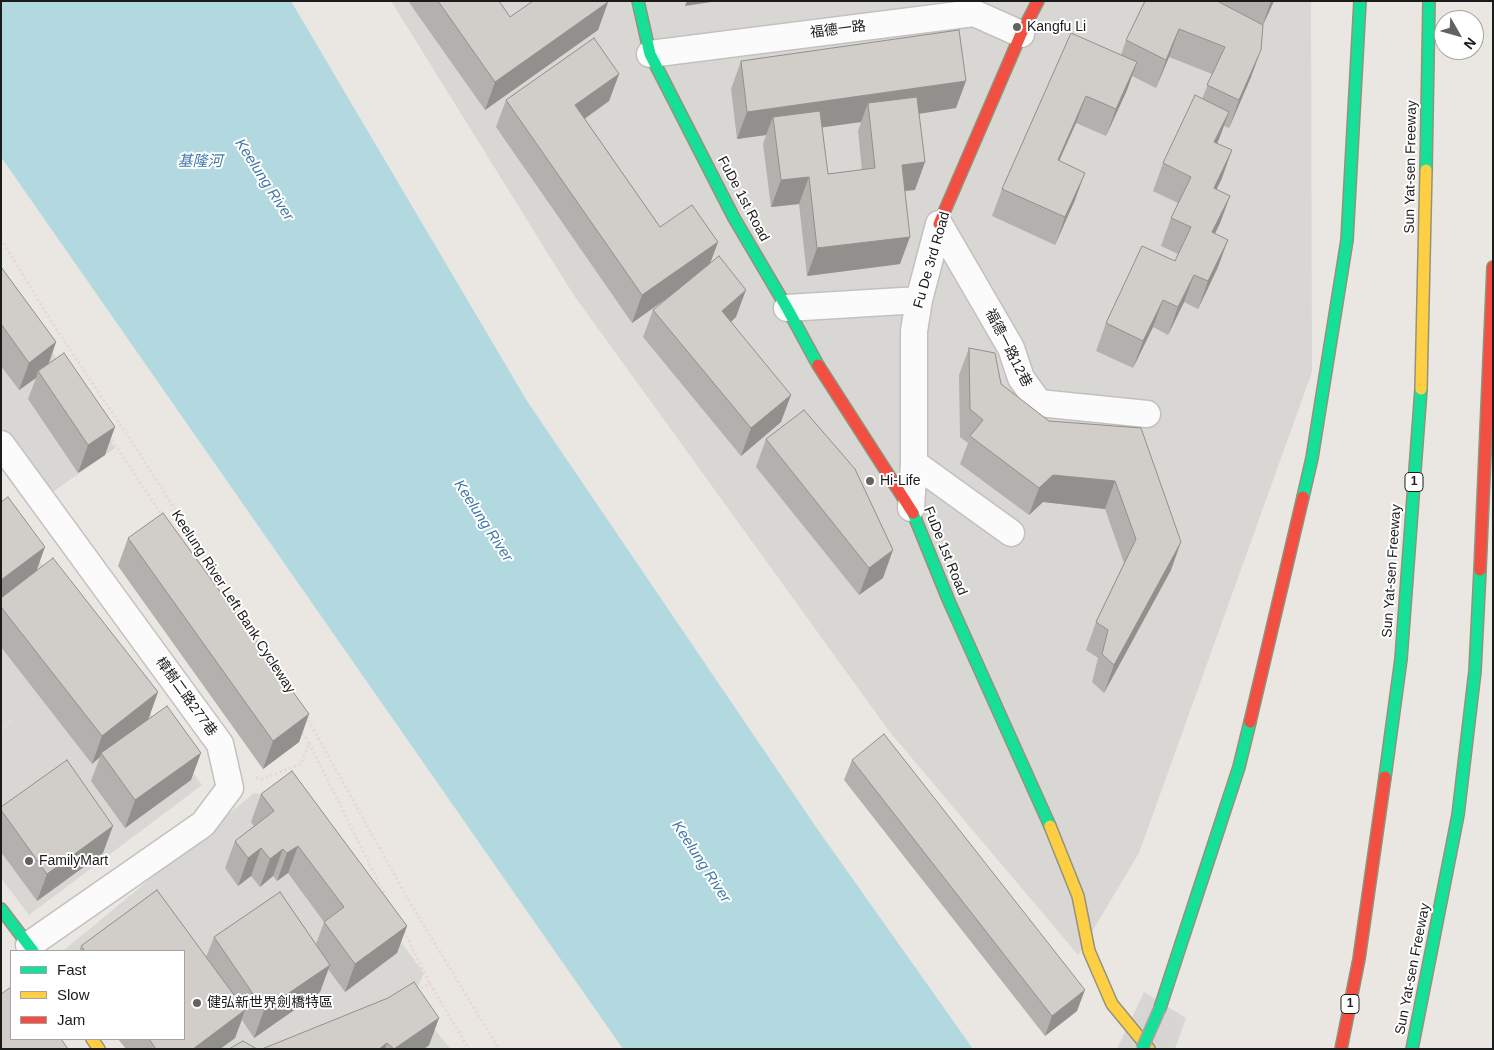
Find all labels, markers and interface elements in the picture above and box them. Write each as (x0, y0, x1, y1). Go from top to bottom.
north arrow (1434, 10, 1484, 60)
street label: 福德一路 (809, 18, 867, 42)
place label: Kangfu Li (1027, 19, 1086, 35)
marker: Kangfu Li (1011, 21, 1023, 33)
text: N (1461, 35, 1479, 53)
street label: Sun Yat-sen Freeway (1401, 100, 1421, 234)
water label: Keelung River (231, 136, 297, 224)
water label: 基隆河 (178, 153, 222, 171)
street label: FuDe 1st Road (713, 153, 773, 245)
street label: Fu De 3rd Road (910, 210, 954, 310)
street label: 福德一路12巷 (981, 306, 1035, 390)
road number: 1 (1405, 472, 1423, 492)
place label: Hi-Life (880, 473, 920, 489)
marker: Hi-Life (864, 475, 876, 487)
water label: Keelung River (450, 477, 516, 565)
street label: FuDe 1st Road (920, 504, 970, 598)
street label: Sun Yat-sen Freeway (1379, 504, 1405, 638)
street label: Keelung River Left Bank Cycleway (167, 507, 299, 697)
street label: 樟樹二路277巷 (152, 654, 220, 740)
water label: Keelung River (668, 818, 734, 906)
place label: FamilyMart (39, 853, 108, 869)
marker: FamilyMart (23, 855, 35, 867)
street label: Sun Yat-sen Freeway (1392, 902, 1434, 1036)
legend (10, 950, 185, 1040)
text: Fast (57, 961, 86, 978)
text: Slow (57, 986, 90, 1003)
road number: 1 (1341, 994, 1359, 1014)
place label: 健弘新世界劍橋特區 (207, 995, 333, 1011)
marker: 健弘新世界劍橋特區 (191, 997, 203, 1009)
text: Jam (57, 1011, 85, 1028)

